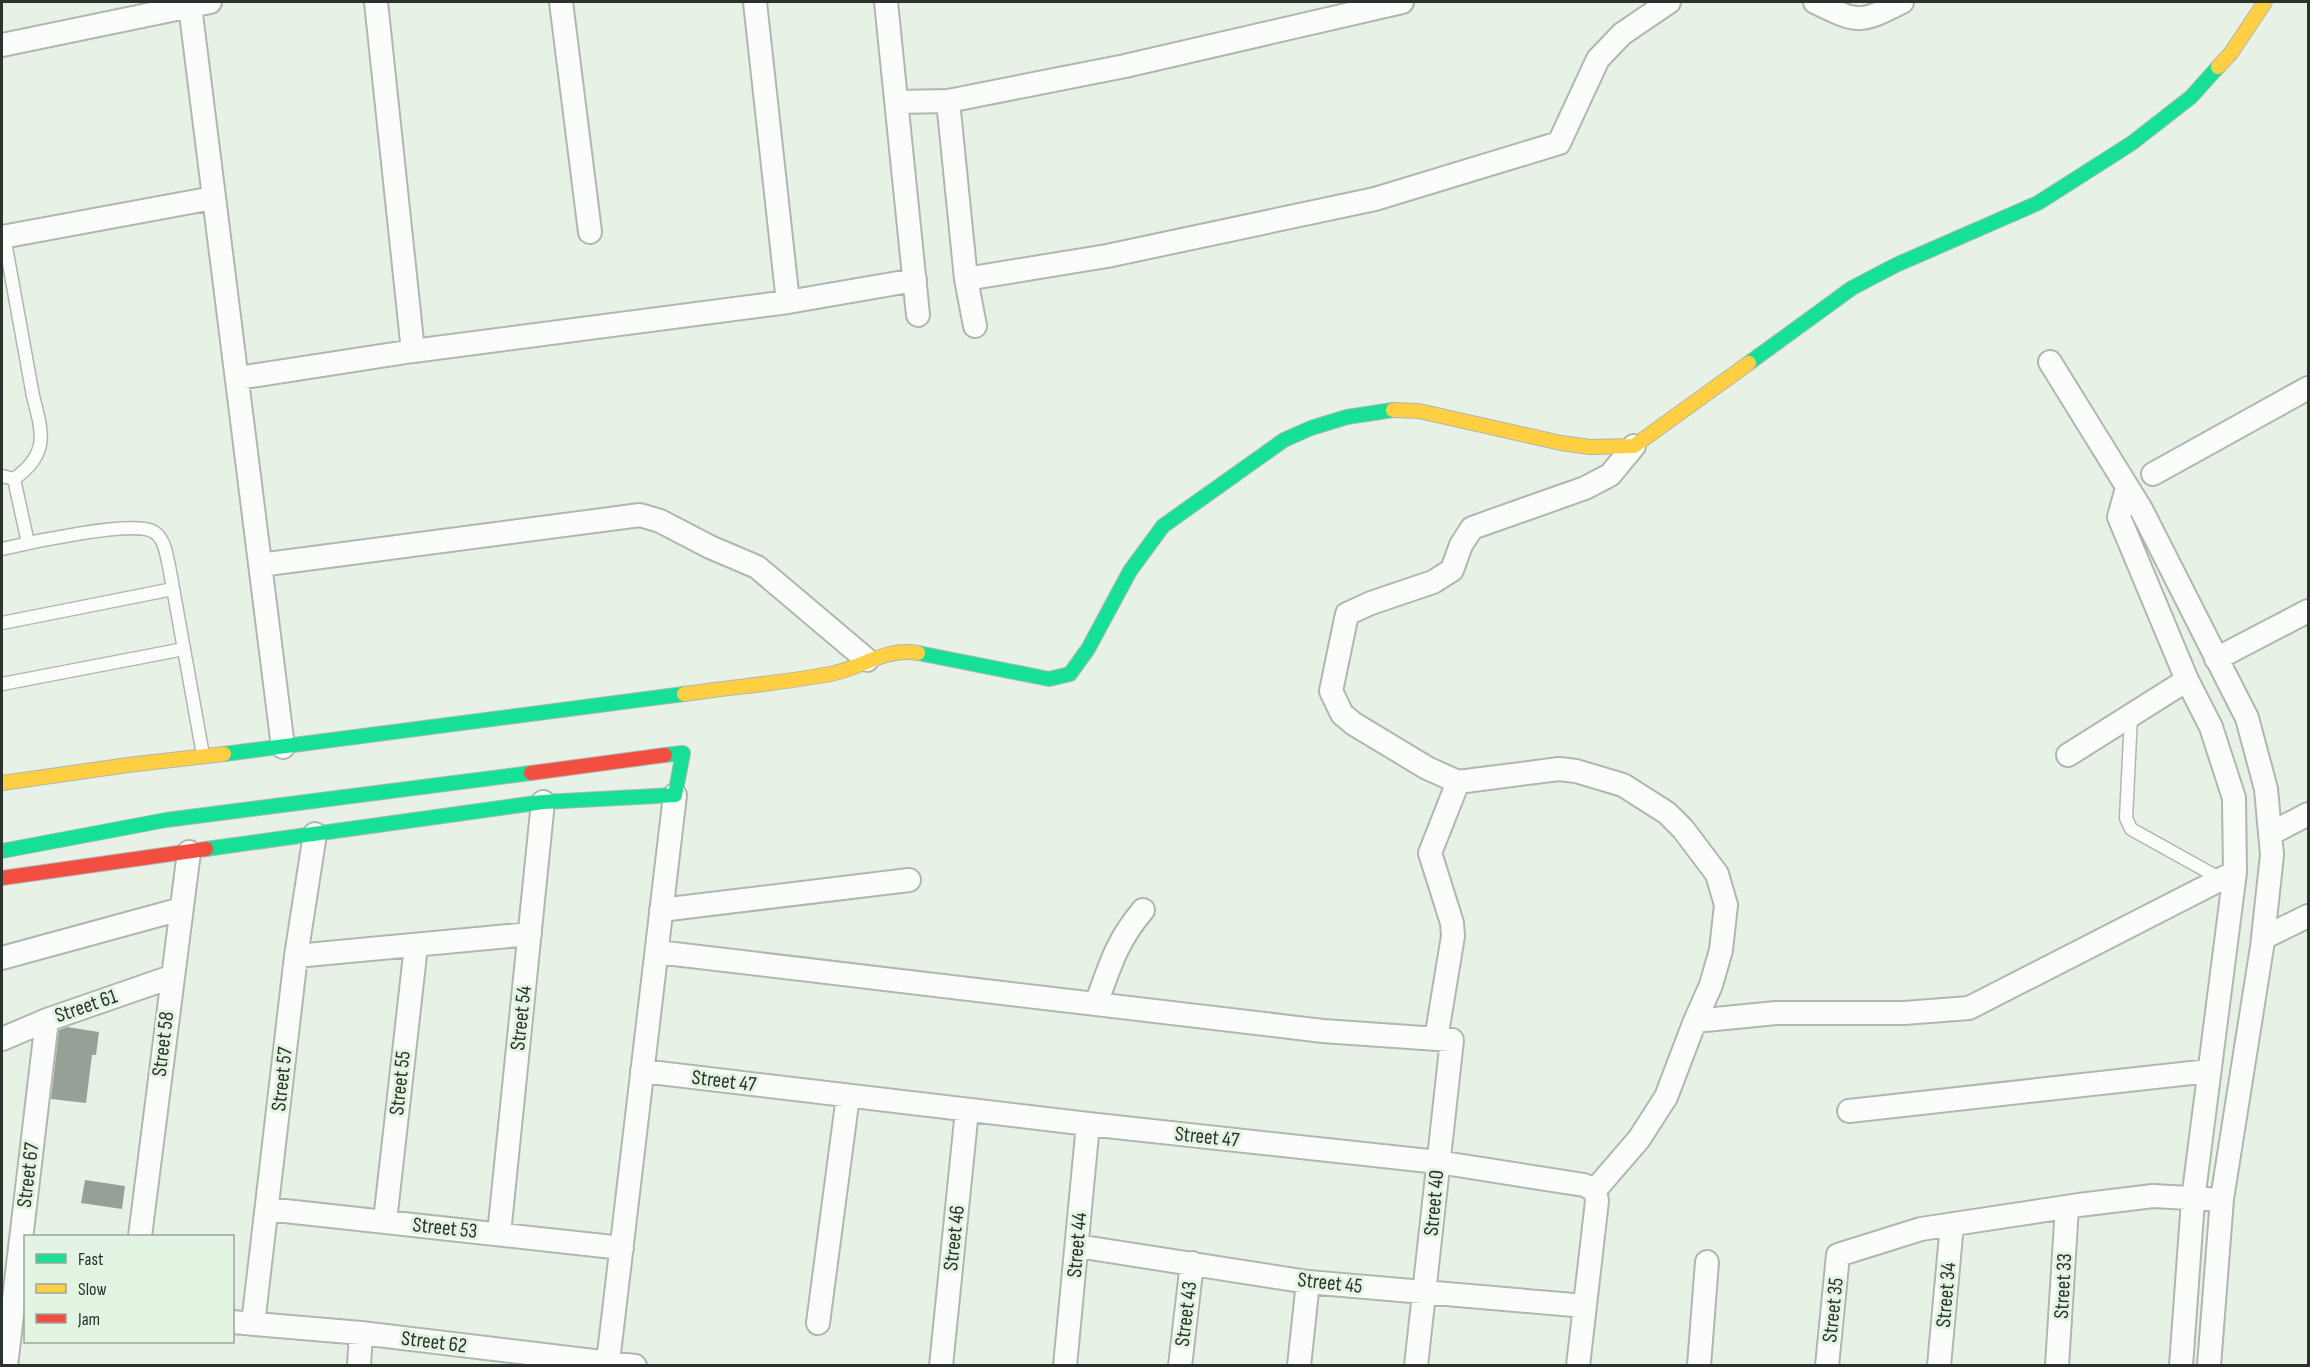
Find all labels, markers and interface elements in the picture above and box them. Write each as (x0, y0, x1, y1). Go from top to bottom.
street label: Street 61 (52, 984, 121, 1028)
street label: Street 54 (505, 984, 537, 1052)
street label: Street 58 (147, 1010, 179, 1078)
street label: Street 57 (266, 1045, 298, 1112)
street label: Street 55 (384, 1050, 416, 1116)
street label: Street 47 (690, 1065, 758, 1097)
street label: Street 47 (1174, 1121, 1241, 1153)
street label: Street 67 (12, 1141, 44, 1209)
street label: Street 40 (1419, 1169, 1449, 1237)
street label: Street 46 (938, 1204, 970, 1272)
street label: Street 44 (1062, 1211, 1092, 1279)
street label: Street 53 (411, 1212, 479, 1244)
legend (24, 1235, 234, 1343)
text: Fast (78, 1249, 104, 1270)
street label: Street 33 (2049, 1253, 2077, 1319)
street label: Street 34 (1931, 1261, 1961, 1329)
street label: Street 45 (1296, 1267, 1364, 1299)
street label: Street 35 (1817, 1276, 1849, 1344)
text: Slow (78, 1279, 107, 1300)
street label: Street 43 (1170, 1280, 1202, 1348)
text: Jam (77, 1309, 100, 1330)
street label: Street 62 (400, 1326, 468, 1358)

